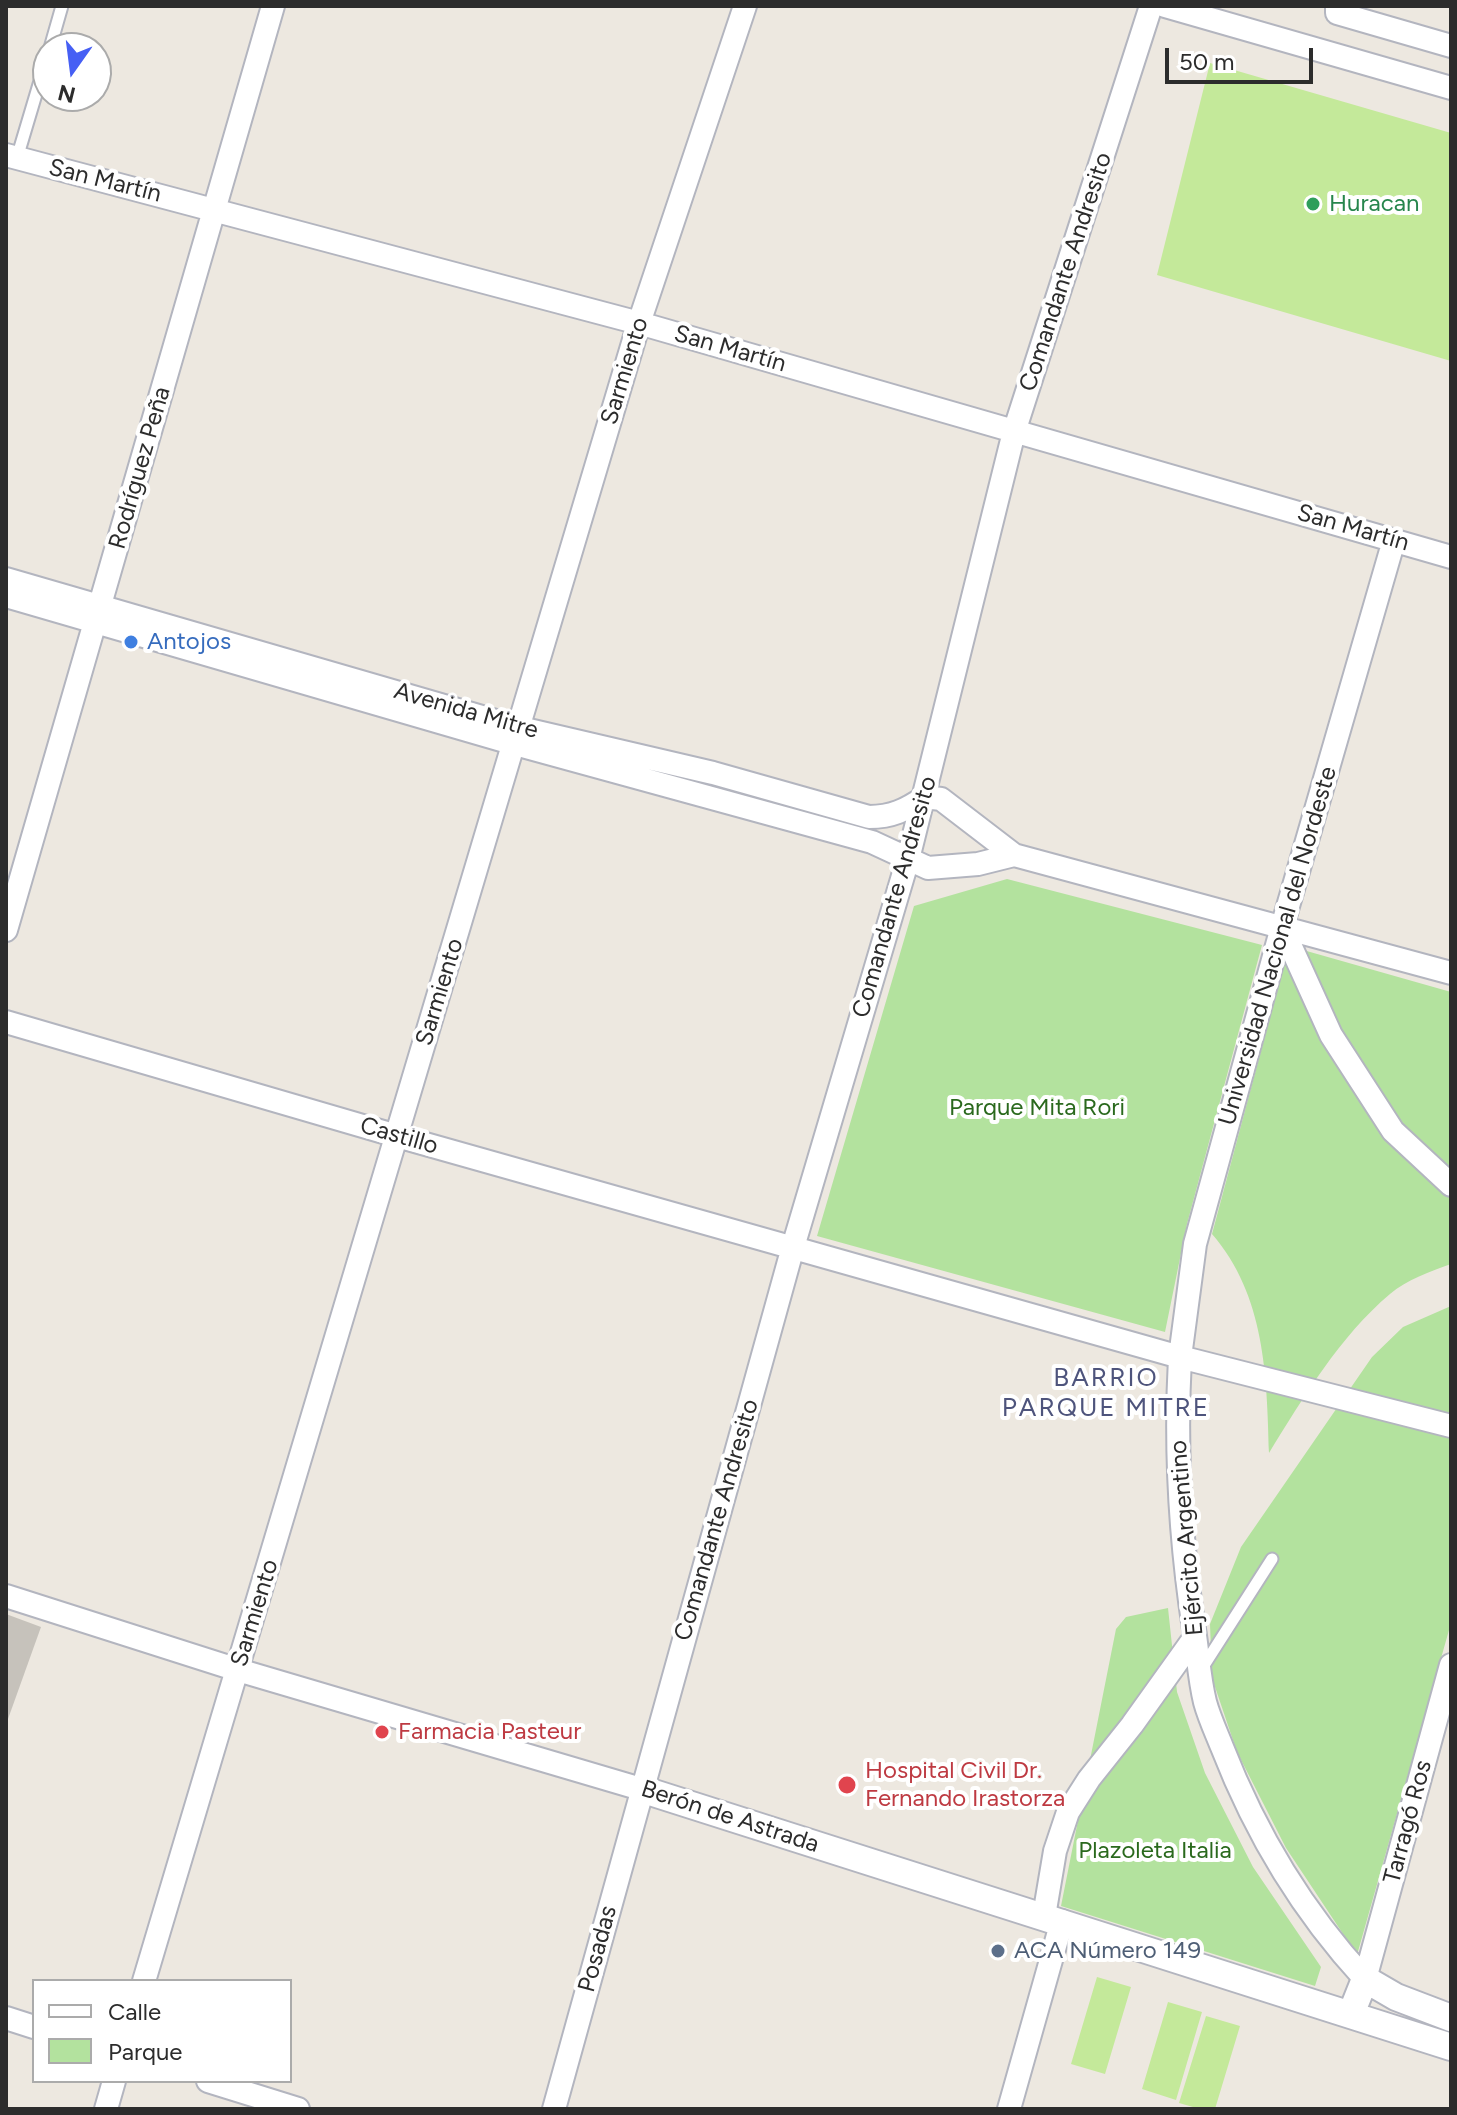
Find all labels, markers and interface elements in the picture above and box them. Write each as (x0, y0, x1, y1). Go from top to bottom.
north arrow (32, 32, 112, 112)
scale bar (1169, 32, 1317, 82)
text: 50 m (1179, 47, 1235, 76)
text: N (55, 79, 78, 109)
street label: Comandante Andresito (1014, 149, 1118, 395)
street label: San Martín (46, 153, 164, 209)
place label: Huracan (1329, 190, 1419, 218)
marker: Huracan (1304, 195, 1322, 213)
street label: Sarmiento (595, 314, 655, 428)
street label: San Martín (671, 319, 789, 379)
street label: Rodríguez Peña (103, 384, 177, 552)
street label: San Martín (1294, 498, 1412, 558)
place label: Antojos (147, 628, 231, 656)
marker: Antojos (122, 633, 140, 651)
street label: Avenida Mitre (391, 677, 541, 745)
street label: Universidad Nacional del Nordeste (1213, 763, 1343, 1129)
street label: Comandante Andresito (847, 773, 943, 1021)
street label: Sarmiento (410, 935, 470, 1049)
park label: Parque Mita Rori (949, 1094, 1125, 1122)
street label: Castillo (357, 1111, 441, 1161)
district label: BARRIO PARQUE MITRE (1002, 1362, 1210, 1424)
street label: Comandante Andresito (669, 1396, 765, 1644)
street label: Ejército Argentino (1164, 1439, 1210, 1637)
street label: Sarmiento (225, 1556, 285, 1670)
place label: Farmacia Pasteur (398, 1718, 581, 1746)
marker: Farmacia Pasteur (373, 1723, 391, 1741)
place label: Hospital Civil Dr. Fernando Irastorza (865, 1757, 1065, 1813)
street label: Tarragó Ros (1378, 1757, 1438, 1887)
marker: Hospital Civil Dr. Fernando Irastorza (836, 1774, 858, 1796)
street label: Berón de Astrada (637, 1775, 823, 1859)
park label: Plazoleta Italia (1078, 1837, 1232, 1865)
street label: Posadas (573, 1903, 623, 1995)
place label: ACA Número 149 (1014, 1937, 1201, 1965)
marker: ACA Número 149 (989, 1942, 1007, 1960)
legend (32, 1979, 292, 2083)
text: Calle (108, 1997, 161, 2026)
text: Parque (108, 2037, 182, 2066)

